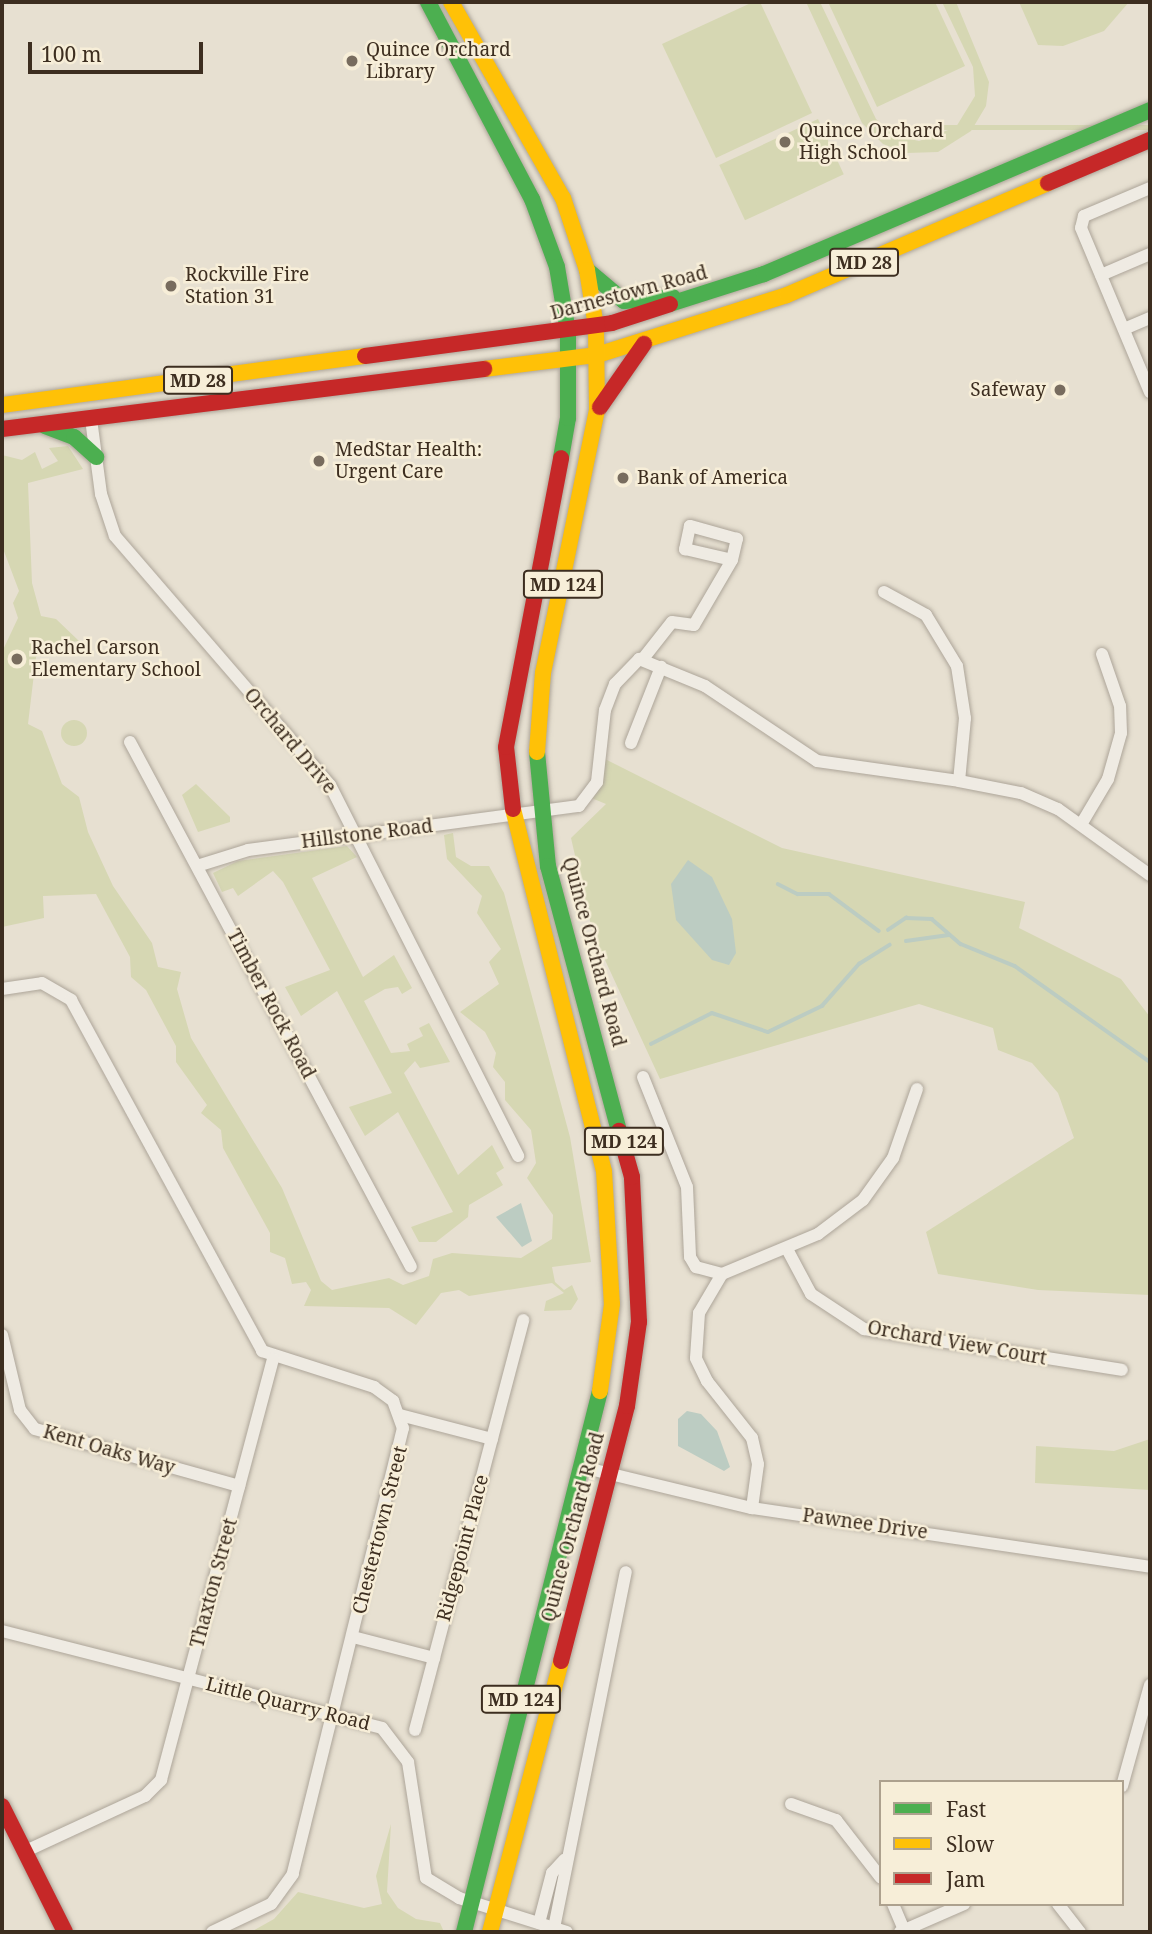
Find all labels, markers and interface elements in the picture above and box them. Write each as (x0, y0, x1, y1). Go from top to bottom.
scale bar (32, 28, 206, 72)
place label: Quince Orchard Library (366, 39, 511, 83)
text: 100 m (41, 40, 102, 68)
marker: Quince Orchard Library (344, 53, 360, 69)
place label: Quince Orchard High School (799, 120, 944, 164)
marker: Quince Orchard High School (777, 134, 793, 150)
road number: MD 28 (829, 248, 899, 276)
street label: Darnestown Road (548, 261, 710, 325)
place label: Rockville Fire Station 31 (185, 264, 309, 308)
marker: Rockville Fire Station 31 (163, 278, 179, 294)
road number: MD 28 (163, 366, 233, 394)
place label: Safeway (970, 379, 1046, 401)
marker: Safeway (1052, 382, 1068, 398)
place label: MedStar Health: Urgent Care (335, 439, 482, 483)
marker: MedStar Health: Urgent Care (309, 451, 329, 471)
place label: Bank of America (637, 467, 788, 489)
marker: Bank of America (615, 470, 631, 486)
road number: MD 124 (523, 570, 603, 598)
place label: Rachel Carson Elementary School (31, 637, 201, 681)
marker: Rachel Carson Elementary School (9, 651, 25, 667)
street label: Orchard Drive (239, 684, 341, 798)
street label: Hillstone Road (300, 815, 434, 853)
street label: Quince Orchard Road (558, 855, 630, 1049)
street label: Timber Rock Road (222, 925, 320, 1083)
road number: MD 124 (584, 1126, 664, 1156)
street label: Orchard View Court (866, 1316, 1048, 1370)
street label: Kent Oaks Way (40, 1420, 178, 1480)
street label: Quince Orchard Road (537, 1430, 609, 1624)
street label: Chestertown Street (348, 1444, 412, 1616)
street label: Ridgepoint Place (432, 1472, 494, 1624)
street label: Pawnee Drive (801, 1504, 929, 1544)
street label: Thaxton Street (186, 1516, 242, 1650)
street label: Little Quarry Road (203, 1673, 373, 1735)
road number: MD 124 (481, 1684, 561, 1714)
legend (879, 1780, 1124, 1906)
text: Fast (946, 1795, 986, 1823)
text: Slow (946, 1830, 994, 1858)
text: Jam (946, 1865, 985, 1893)

